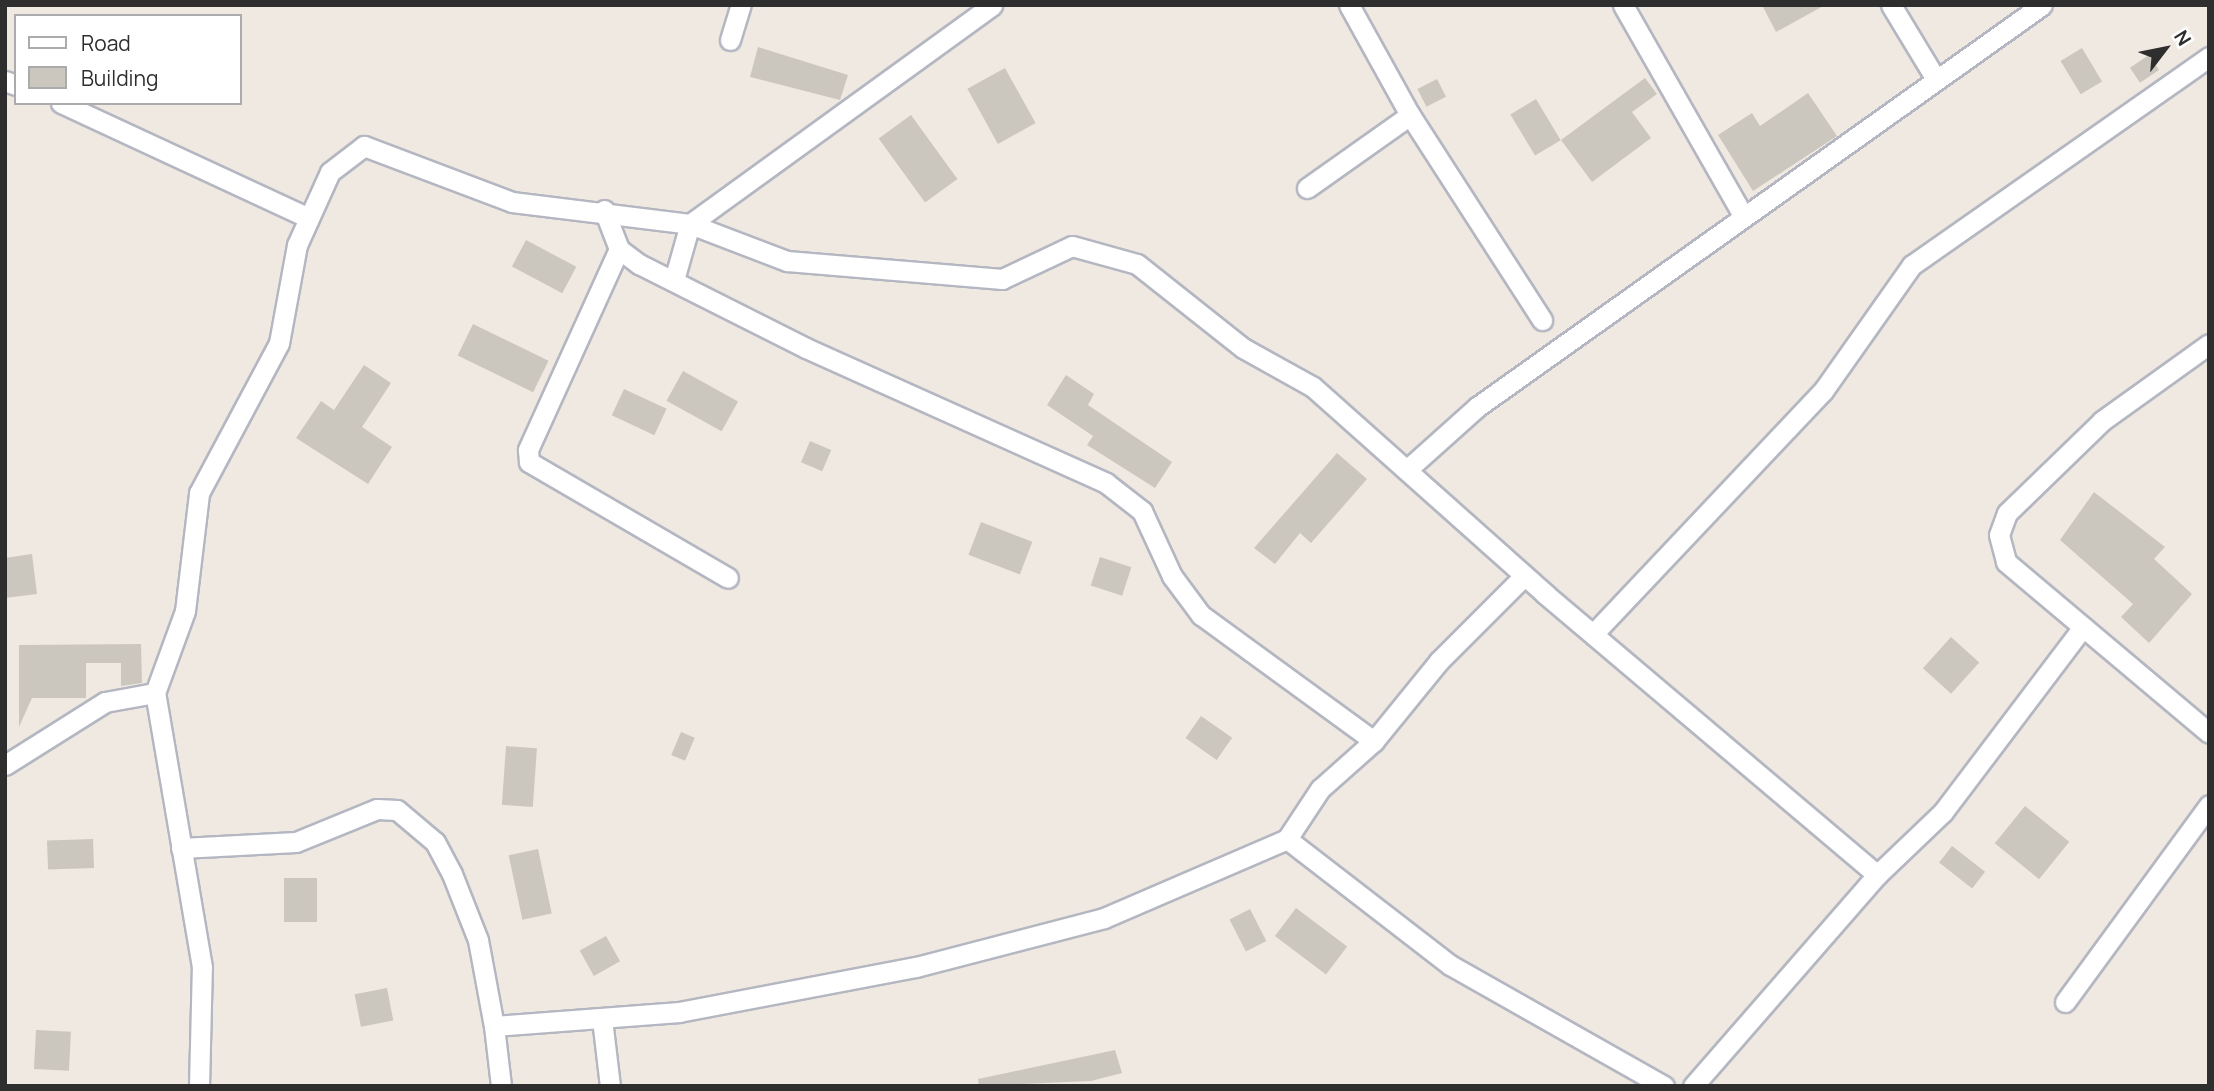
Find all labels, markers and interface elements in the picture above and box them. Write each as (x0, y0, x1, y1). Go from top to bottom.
legend (14, 14, 242, 105)
north arrow (2130, 14, 2200, 84)
text: N (2168, 25, 2197, 51)
text: Road (81, 29, 131, 57)
text: Building (81, 64, 158, 92)

